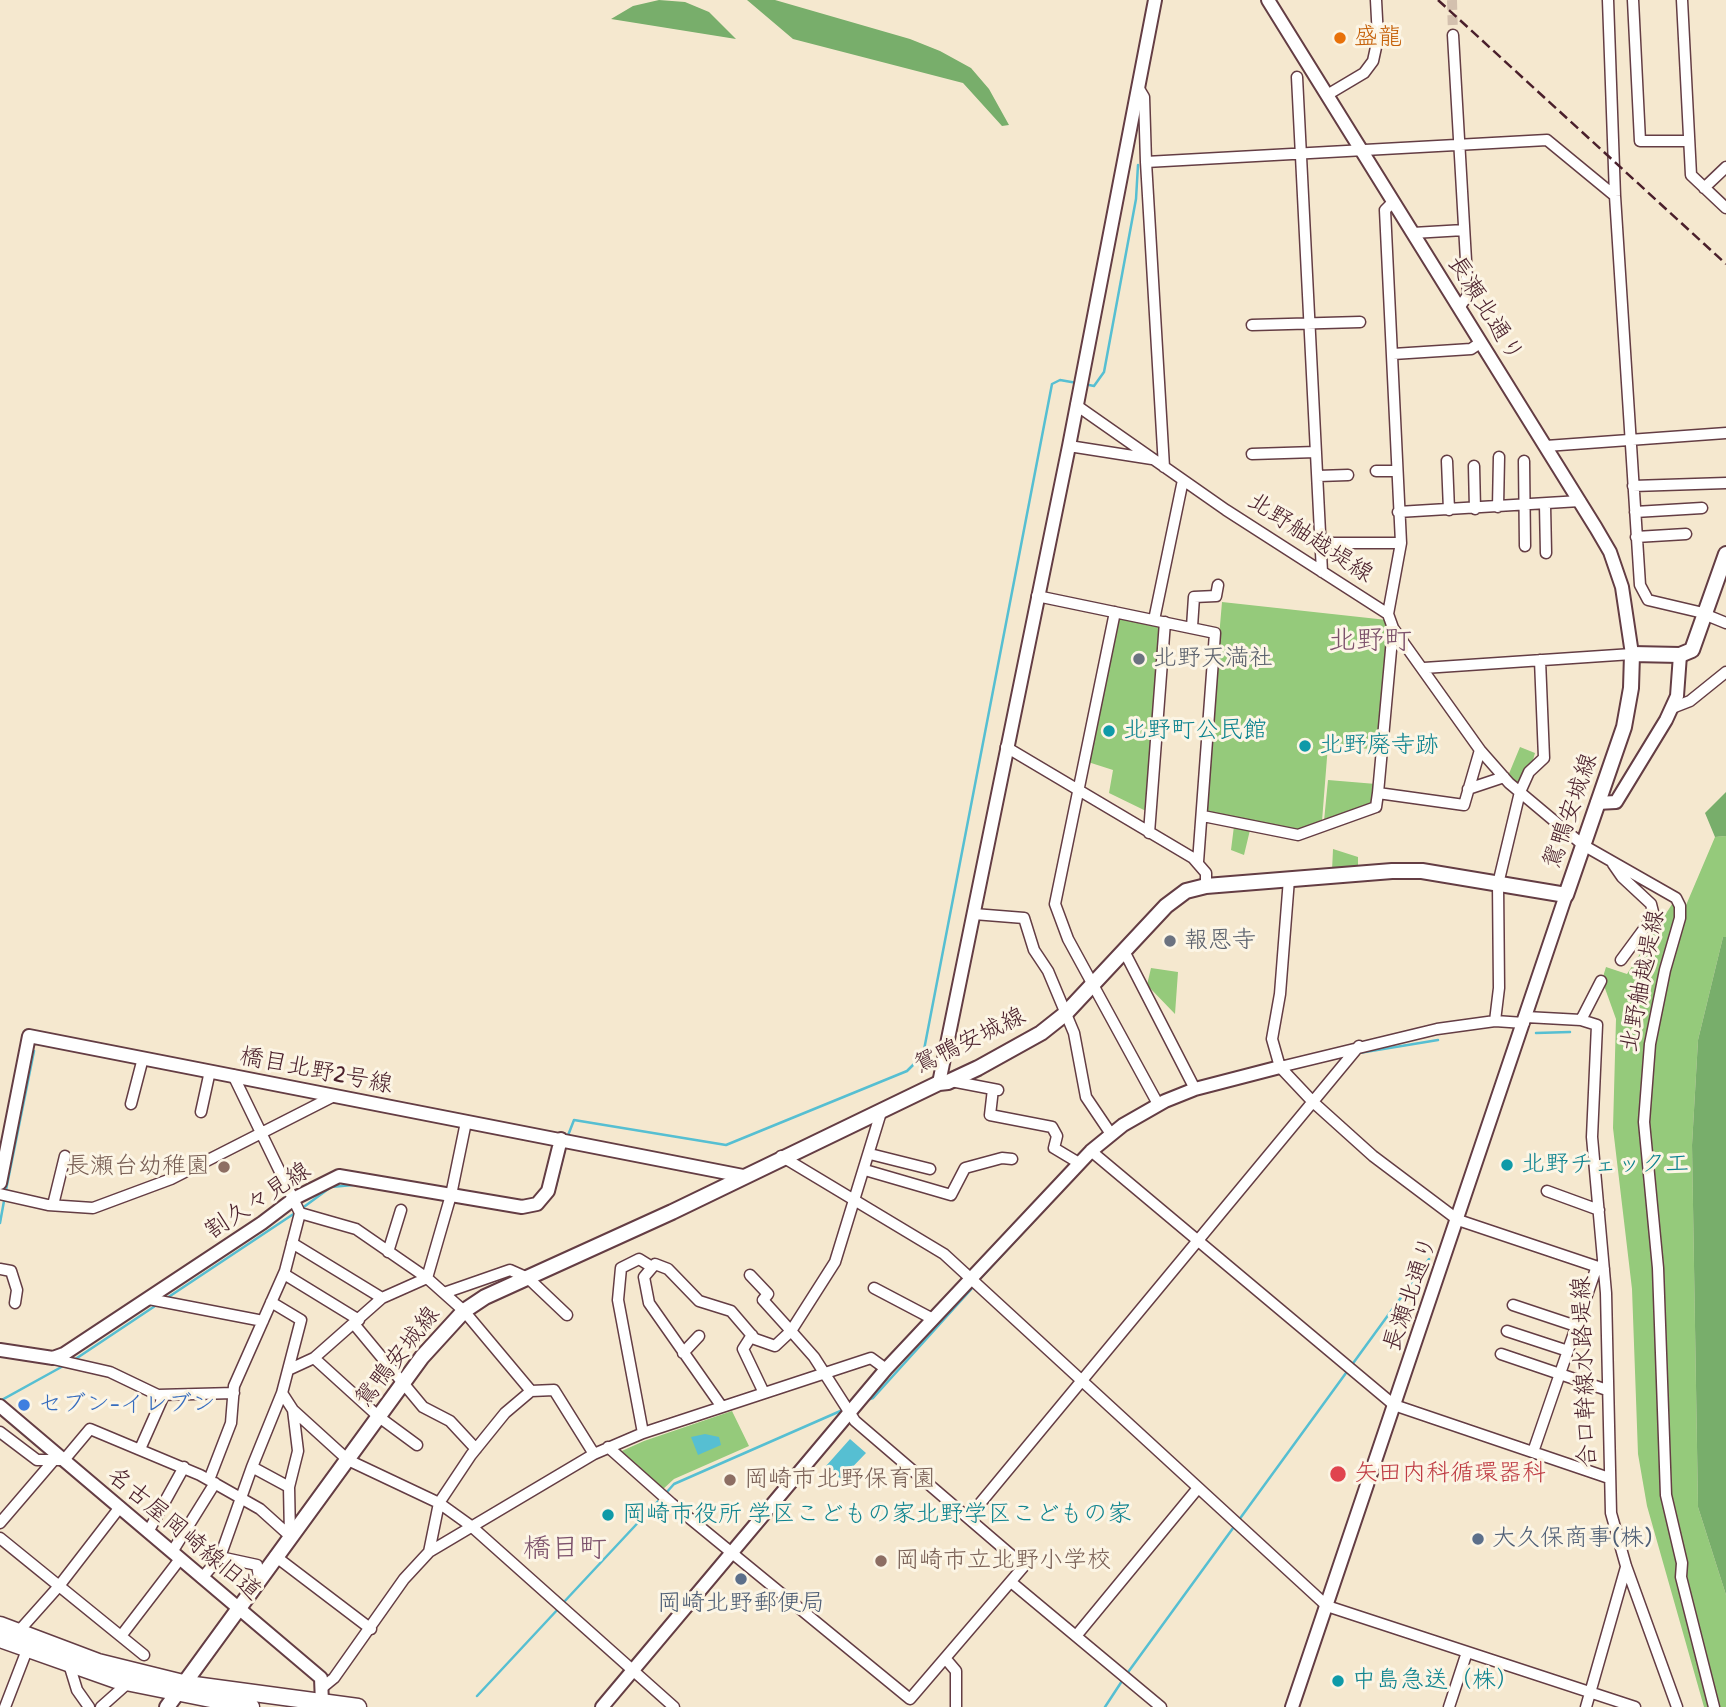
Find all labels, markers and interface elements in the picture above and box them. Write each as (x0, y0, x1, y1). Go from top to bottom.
place label: 盛龍 (1354, 24, 1402, 52)
marker: 盛龍 (1332, 30, 1348, 46)
street label: 長瀬北通り (1441, 250, 1529, 368)
street label: 北野舳越堤線 (1242, 487, 1378, 589)
district label: 北野町 (1328, 625, 1412, 659)
place label: 北野天満社 (1153, 645, 1273, 673)
marker: 北野天満社 (1131, 651, 1147, 667)
place label: 北野町公民館 (1123, 717, 1267, 745)
marker: 北野町公民館 (1101, 723, 1117, 739)
place label: 北野廃寺跡 (1319, 732, 1439, 760)
marker: 北野廃寺跡 (1297, 738, 1313, 754)
street label: 鴛鴨安城線 (1538, 750, 1604, 872)
street label: 北野舳越堤線 (1615, 908, 1671, 1054)
place label: 報恩寺 (1184, 927, 1256, 955)
marker: 報恩寺 (1162, 933, 1178, 949)
street label: 鴛鴨安城線 (910, 1002, 1030, 1080)
street label: 橋目北野2号線 (237, 1042, 395, 1100)
place label: 北野チェック工 (1521, 1151, 1689, 1179)
place label: 長瀬台幼稚園 (66, 1153, 210, 1181)
street label: 割久々見線 (200, 1156, 316, 1246)
marker: 北野チェック工 (1499, 1157, 1515, 1173)
marker: 長瀬台幼稚園 (216, 1159, 232, 1175)
street label: 長瀬北通り (1378, 1233, 1444, 1355)
street label: 合口幹線水路堤線 (1567, 1276, 1603, 1468)
street label: 鴛鴨安城線 (350, 1301, 446, 1413)
place label: セブン-イレブン (38, 1391, 216, 1419)
marker: セブン-イレブン (16, 1397, 32, 1413)
place label: 矢田内科循環器科 (1354, 1460, 1546, 1488)
street label: 名古屋岡崎線旧道 (101, 1461, 267, 1607)
marker: 矢田内科循環器科 (1328, 1464, 1348, 1484)
place label: 岡崎市北野保育園 (744, 1466, 936, 1494)
marker: 岡崎市北野保育園 (722, 1472, 738, 1488)
place label: 岡崎市役所 学区こどもの家北野学区こどもの家 (622, 1501, 1132, 1529)
marker: 岡崎市役所 学区こどもの家北野学区こどもの家 (600, 1507, 616, 1523)
place label: 大久保商事(株) (1492, 1525, 1653, 1553)
marker: 大久保商事(株) (1470, 1531, 1486, 1547)
district label: 橋目町 (523, 1533, 607, 1567)
place label: 岡崎市立北野小学校 (895, 1547, 1111, 1575)
marker: 岡崎市立北野小学校 (873, 1553, 889, 1569)
marker: 岡崎北野郵便局 (733, 1571, 749, 1587)
place label: 岡崎北野郵便局 (657, 1590, 825, 1618)
place label: 中島急送（株） (1352, 1667, 1520, 1695)
marker: 中島急送（株） (1330, 1673, 1346, 1689)

